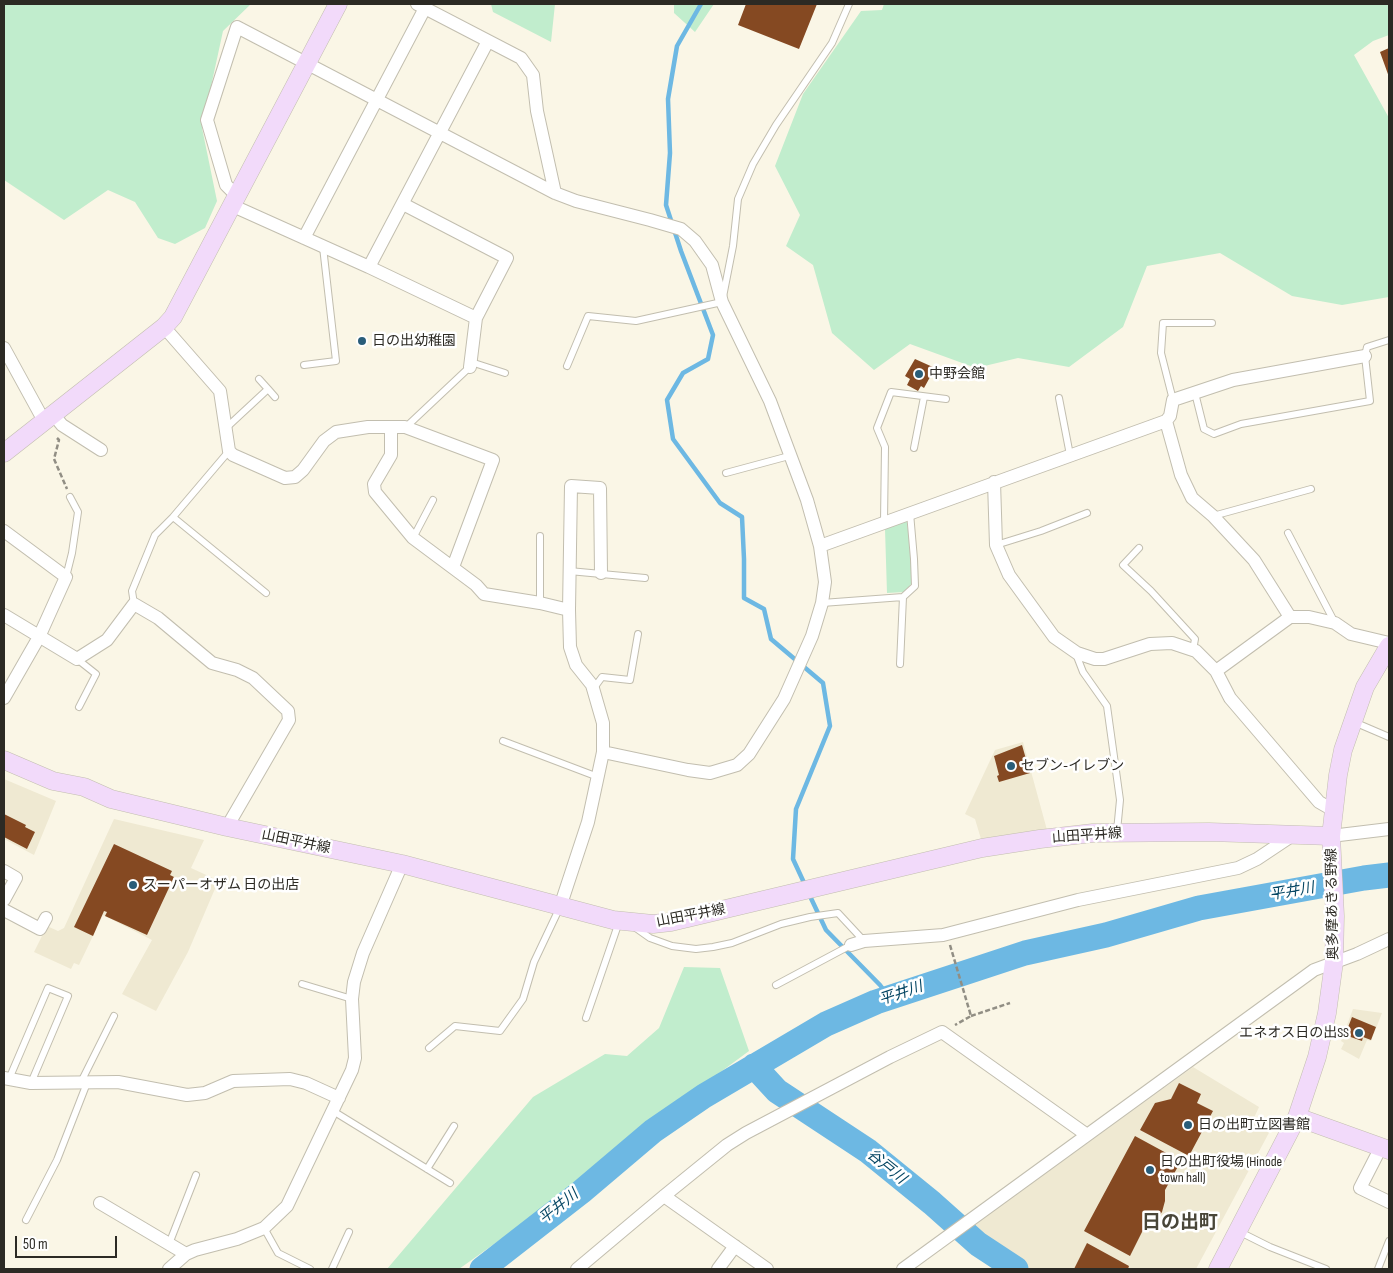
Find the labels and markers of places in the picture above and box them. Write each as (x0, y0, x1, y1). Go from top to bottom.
place label: 日の出幼稚園 (372, 333, 456, 349)
marker: 日の出幼稚園 (356, 335, 368, 347)
place label: 中野会館 (929, 366, 985, 382)
marker: 中野会館 (913, 368, 925, 380)
place label: セブン-イレブン (1021, 758, 1124, 774)
marker: セブン-イレブン (1005, 760, 1017, 772)
place label: スーパーオザム 日の出店 (143, 877, 299, 893)
marker: スーパーオザム 日の出店 (127, 879, 139, 891)
place label: エネオス日の出SS (1239, 1025, 1349, 1041)
marker: エネオス日の出SS (1353, 1027, 1365, 1039)
place label: 日の出町立図書館 (1198, 1117, 1310, 1133)
marker: 日の出町立図書館 (1182, 1119, 1194, 1131)
place label: 日の出町役場 (Hinode town hall) (1160, 1154, 1282, 1186)
marker: 日の出町役場 (Hinode town hall) (1144, 1164, 1156, 1176)

